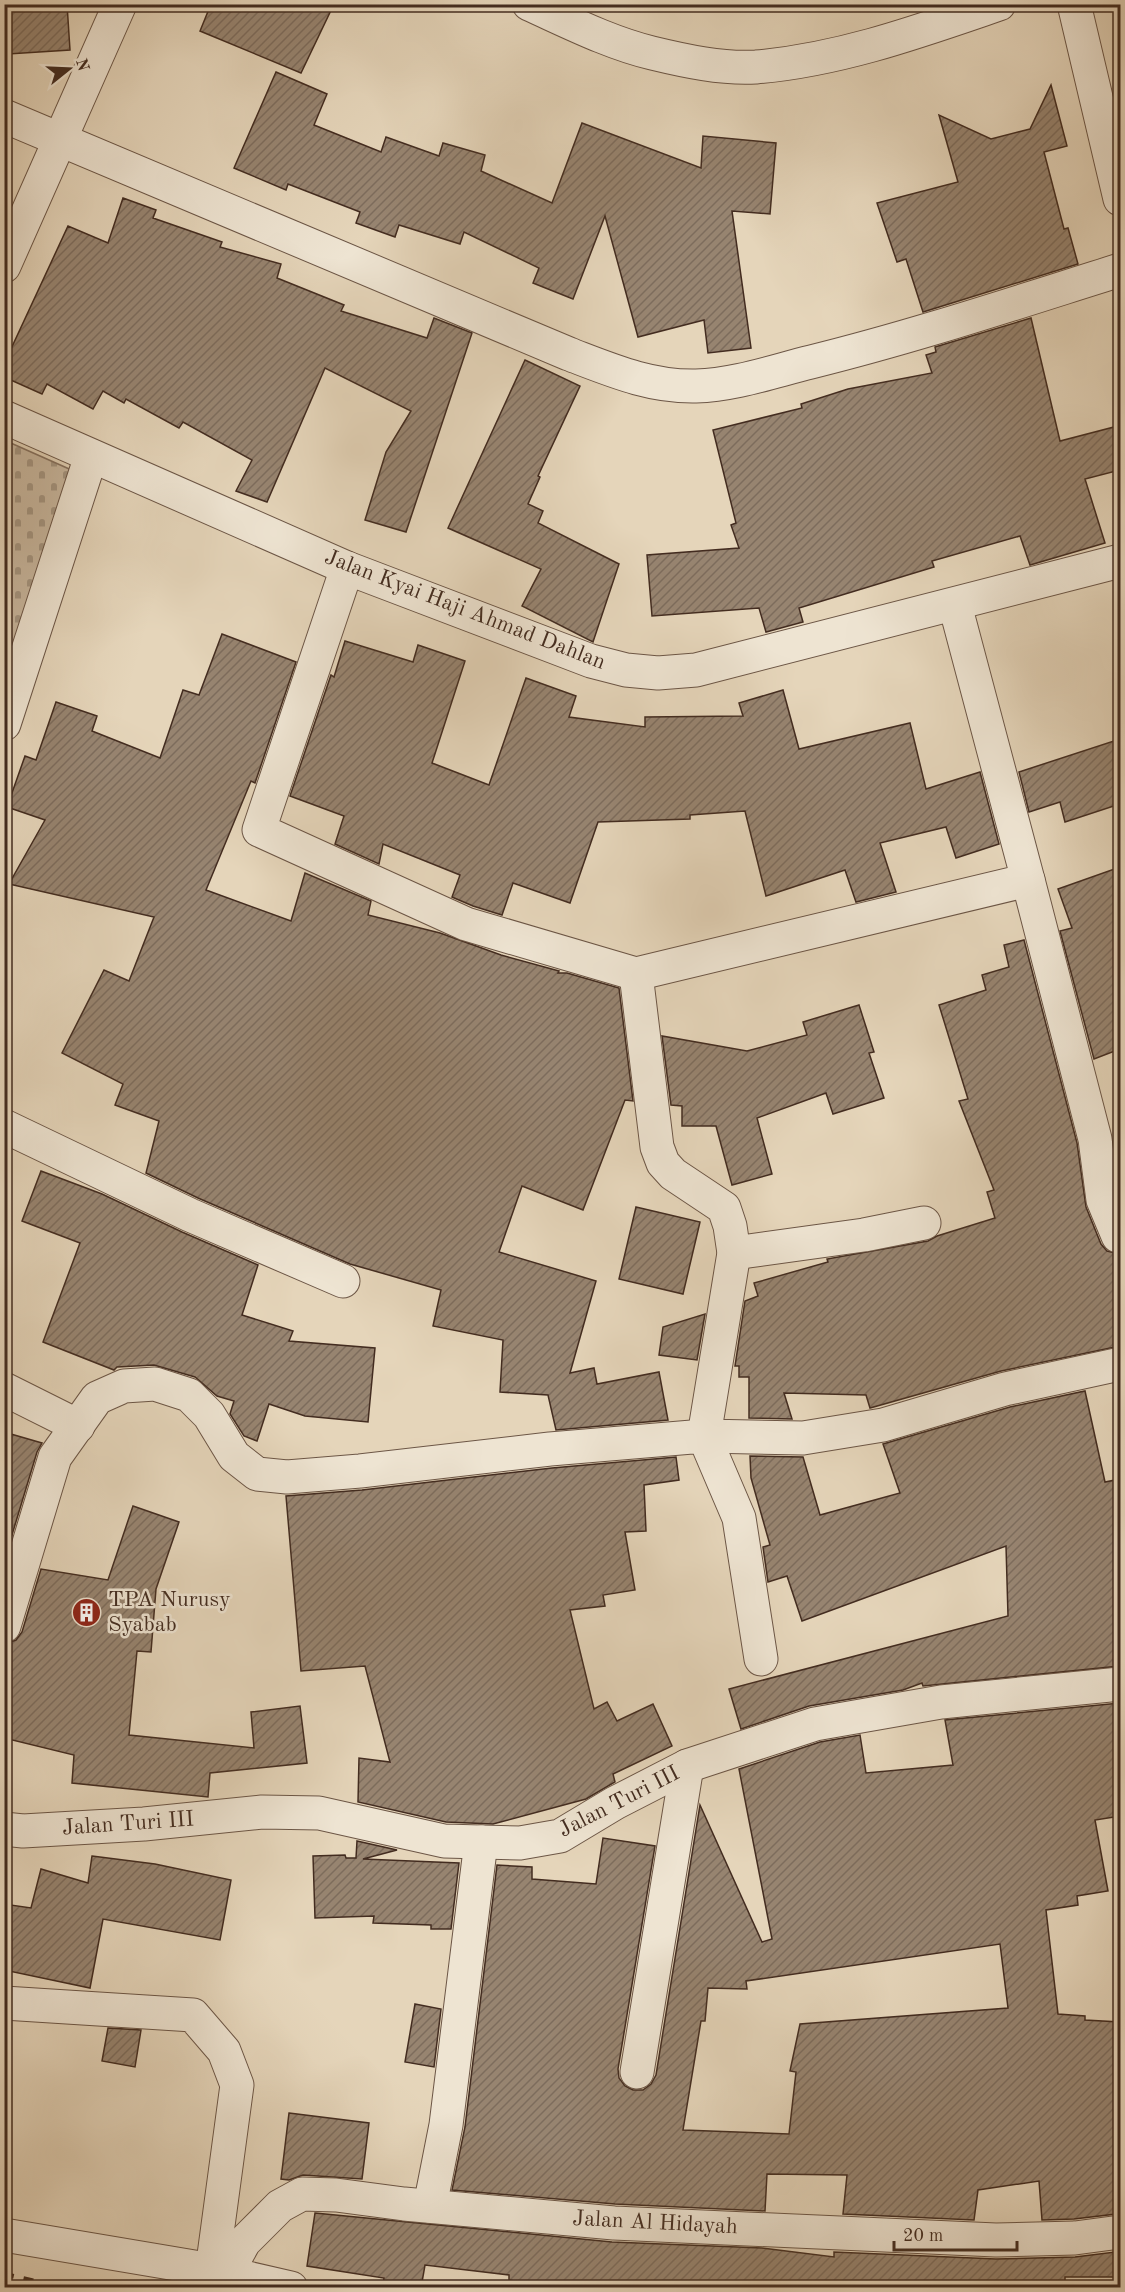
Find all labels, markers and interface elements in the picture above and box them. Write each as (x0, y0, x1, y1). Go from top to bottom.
north arrow (39, 39, 99, 99)
text: N (72, 57, 91, 74)
street label: Jalan Kyai Haji Ahmad Dahlan (322, 546, 609, 674)
place label: TPA Nurusy Syabab (108, 1589, 231, 1636)
building icon: TPA Nurusy Syabab (71, 1597, 103, 1629)
street label: Jalan Turi III (555, 1762, 683, 1842)
street label: Jalan Turi III (61, 1808, 195, 1840)
street label: Jalan Al Hidayah (572, 2208, 738, 2238)
scale bar (894, 2214, 1017, 2252)
text: 20 m (903, 2227, 943, 2245)

